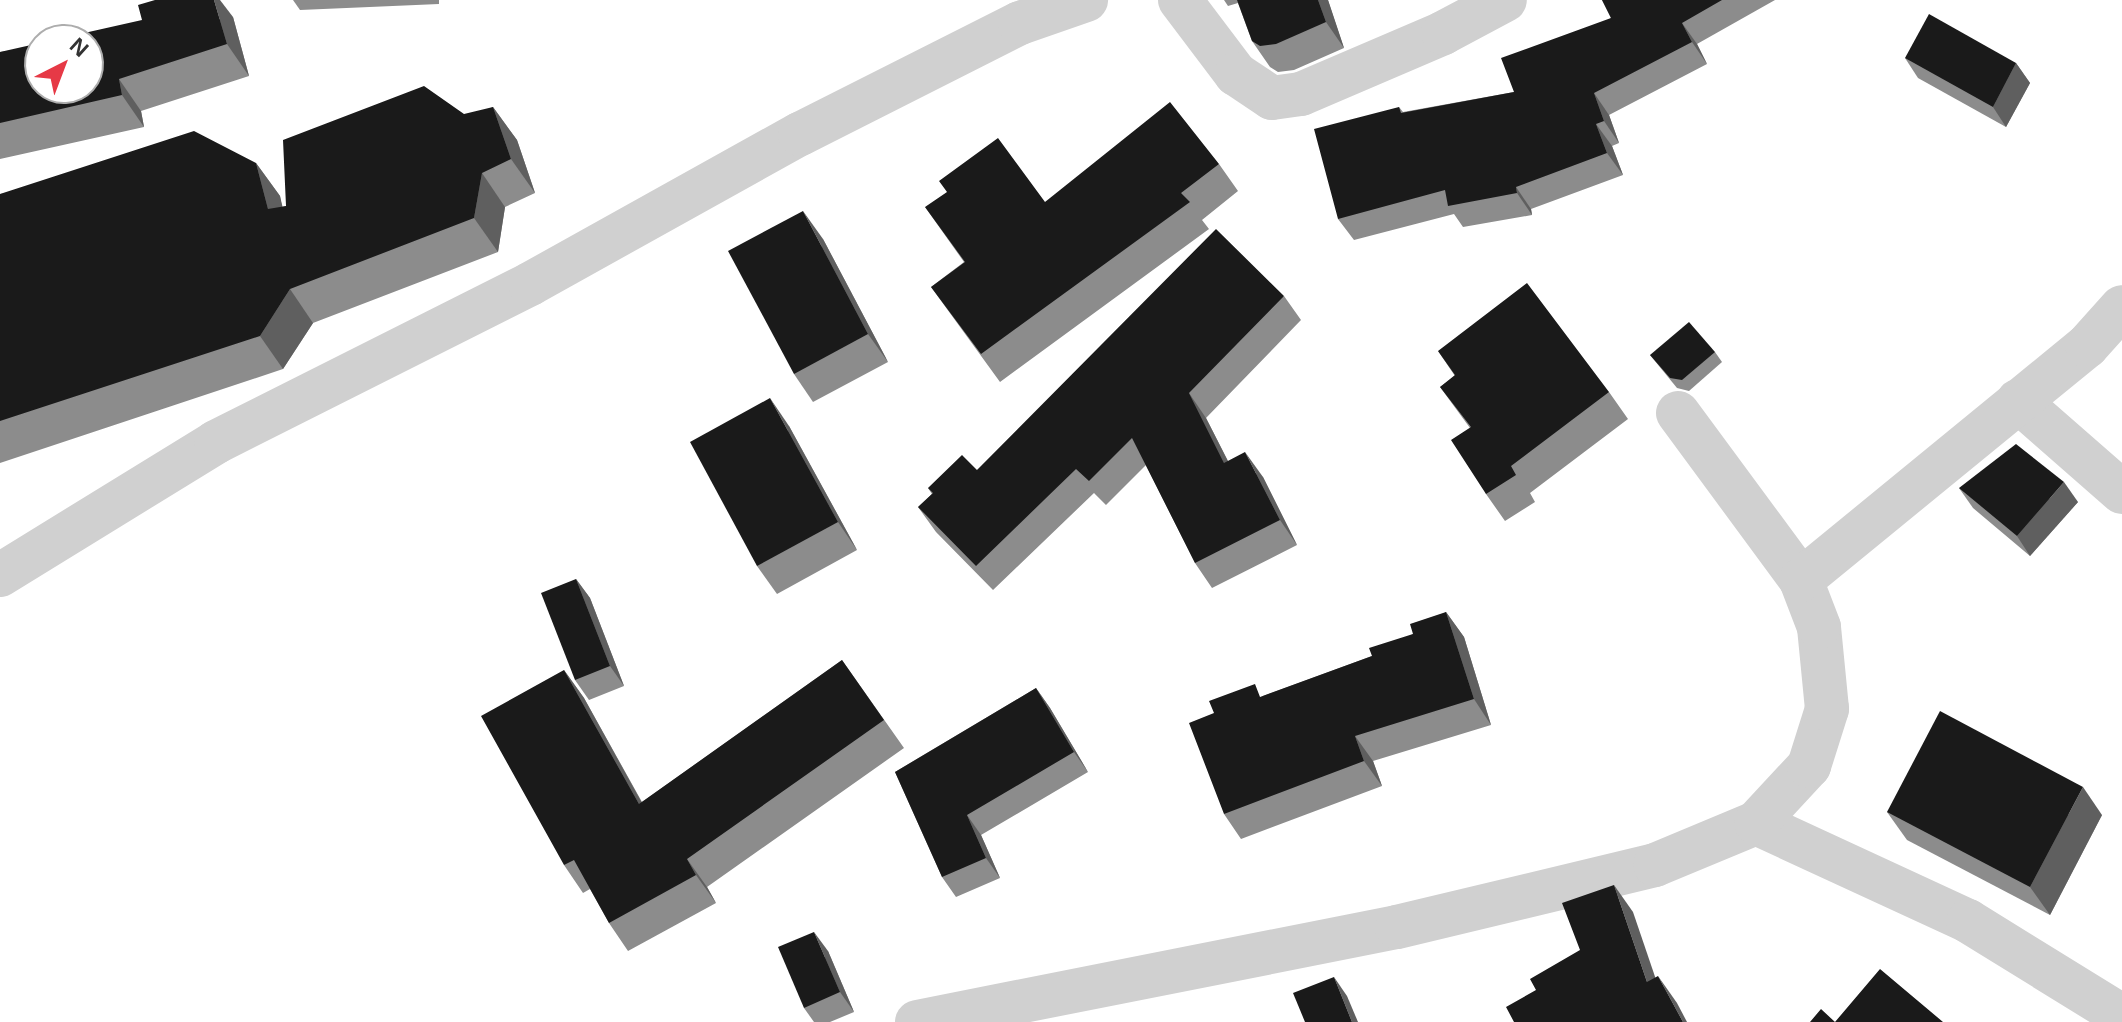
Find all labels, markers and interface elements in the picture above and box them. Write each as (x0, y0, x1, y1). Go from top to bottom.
north arrow (24, 24, 104, 104)
text: N (65, 33, 93, 62)

